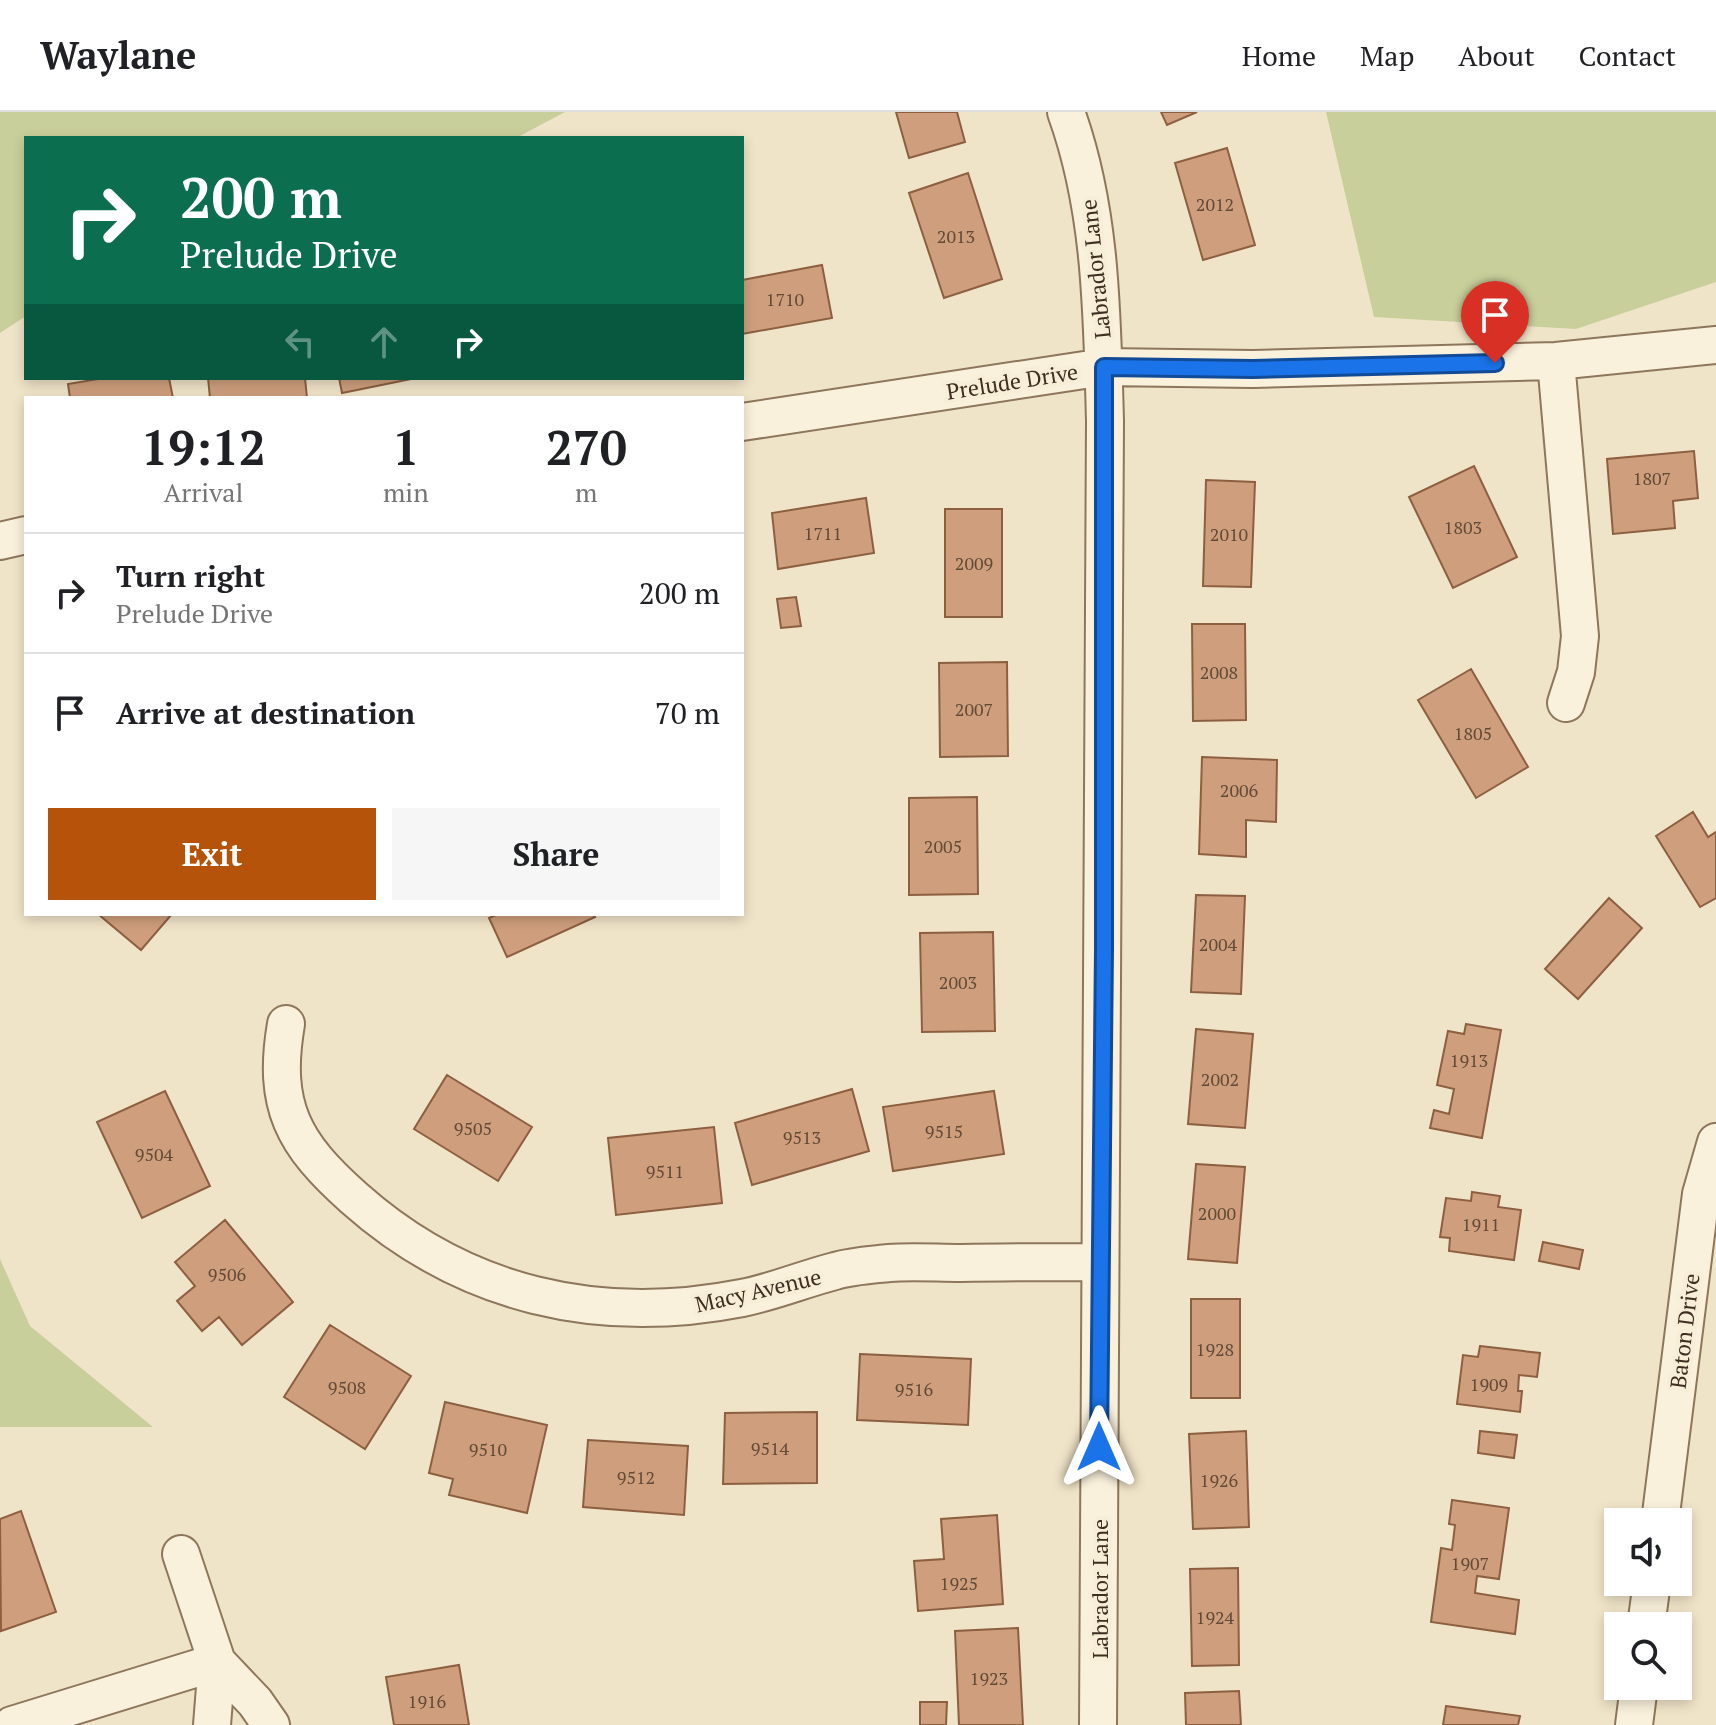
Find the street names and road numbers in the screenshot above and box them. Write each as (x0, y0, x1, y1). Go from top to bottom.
street label: Labrador Lane (1073, 198, 1117, 340)
street label: Prelude Drive (944, 356, 1080, 406)
street label: Macy Avenue (692, 1261, 824, 1319)
street label: Baton Drive (1663, 1272, 1705, 1390)
street label: Labrador Lane (1085, 1519, 1114, 1659)

